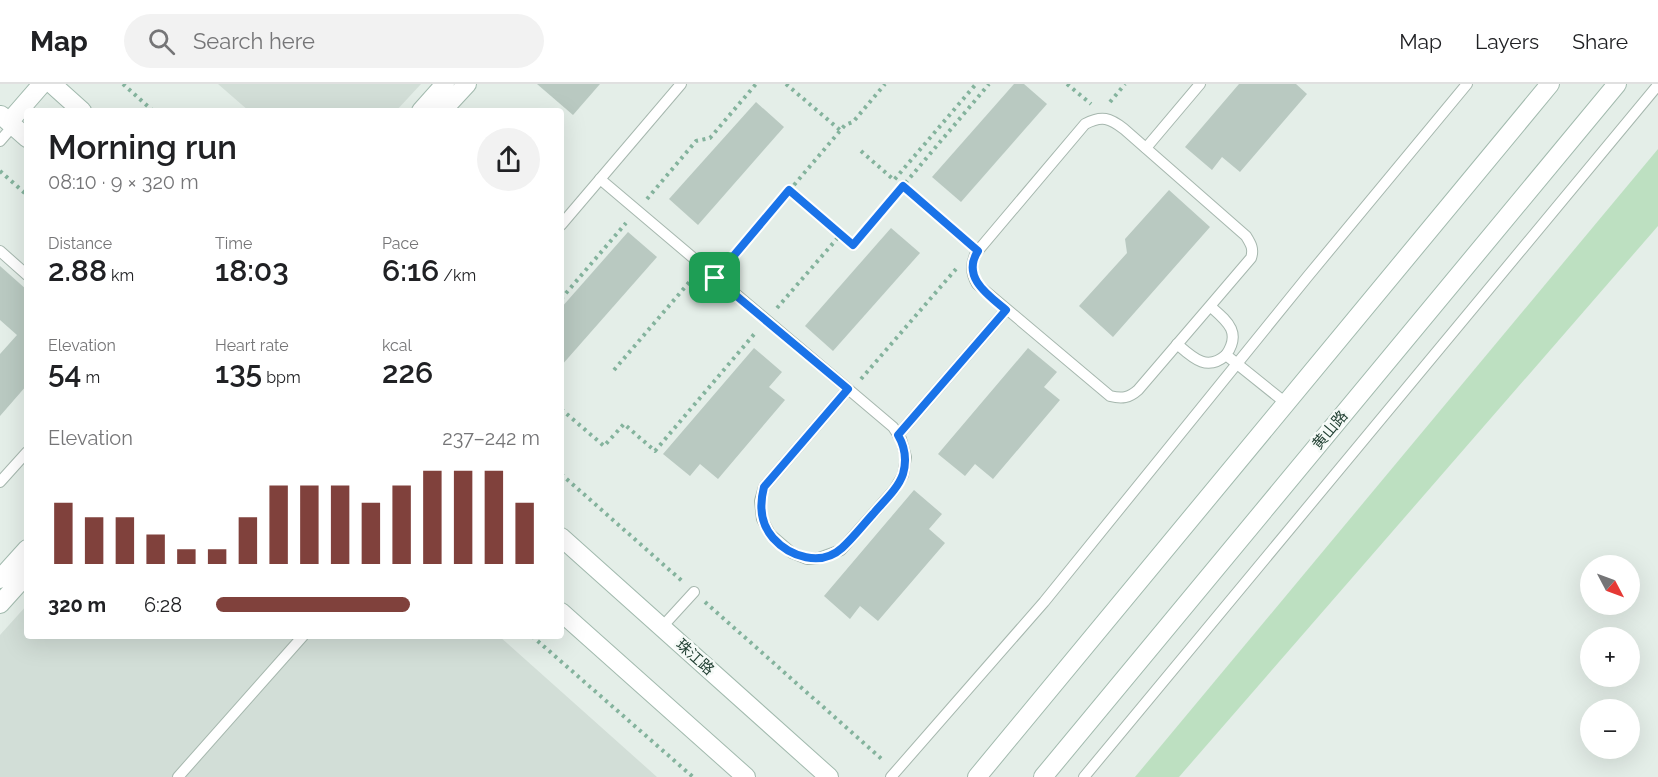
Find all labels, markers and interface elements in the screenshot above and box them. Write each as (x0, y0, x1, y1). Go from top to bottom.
search box (124, 14, 544, 68)
text: Map (30, 25, 88, 58)
icon: search (145, 25, 178, 58)
text: Search here (193, 28, 315, 54)
text: Map (1399, 29, 1442, 54)
text: Layers (1475, 29, 1539, 54)
text: Share (1572, 29, 1628, 54)
text: Morning run (48, 128, 237, 167)
button: share (477, 128, 540, 191)
text: 08:10 · 9 × 320 m (48, 170, 199, 194)
text: Distance (48, 234, 112, 253)
text: Time (215, 234, 252, 253)
text: Pace (382, 234, 419, 253)
pin (689, 252, 740, 303)
text: 2.88 (48, 253, 107, 288)
text: 18:03 (215, 253, 289, 288)
text: 6:16 (382, 253, 439, 288)
icon: arrive (698, 261, 731, 294)
text: km (107, 266, 134, 285)
text: /km (439, 266, 476, 285)
text: Elevation (48, 336, 116, 355)
text: Heart rate (215, 336, 289, 355)
text: kcal (382, 336, 412, 355)
text: 54 (48, 355, 81, 390)
text: 135 (215, 355, 262, 390)
text: 226 (382, 355, 433, 390)
text: m (81, 368, 100, 387)
text: bpm (262, 368, 301, 387)
street label: 黄山路 (1309, 407, 1351, 453)
text: Elevation (48, 426, 133, 450)
text: 237–242 m (442, 426, 540, 450)
north arrow (1580, 555, 1640, 615)
map controls (1580, 555, 1640, 759)
text: 320 m (48, 593, 106, 617)
text: 6:28 (144, 593, 182, 617)
button: + (1580, 627, 1640, 687)
street label: 珠江路 (672, 635, 718, 679)
button: − (1580, 699, 1640, 759)

